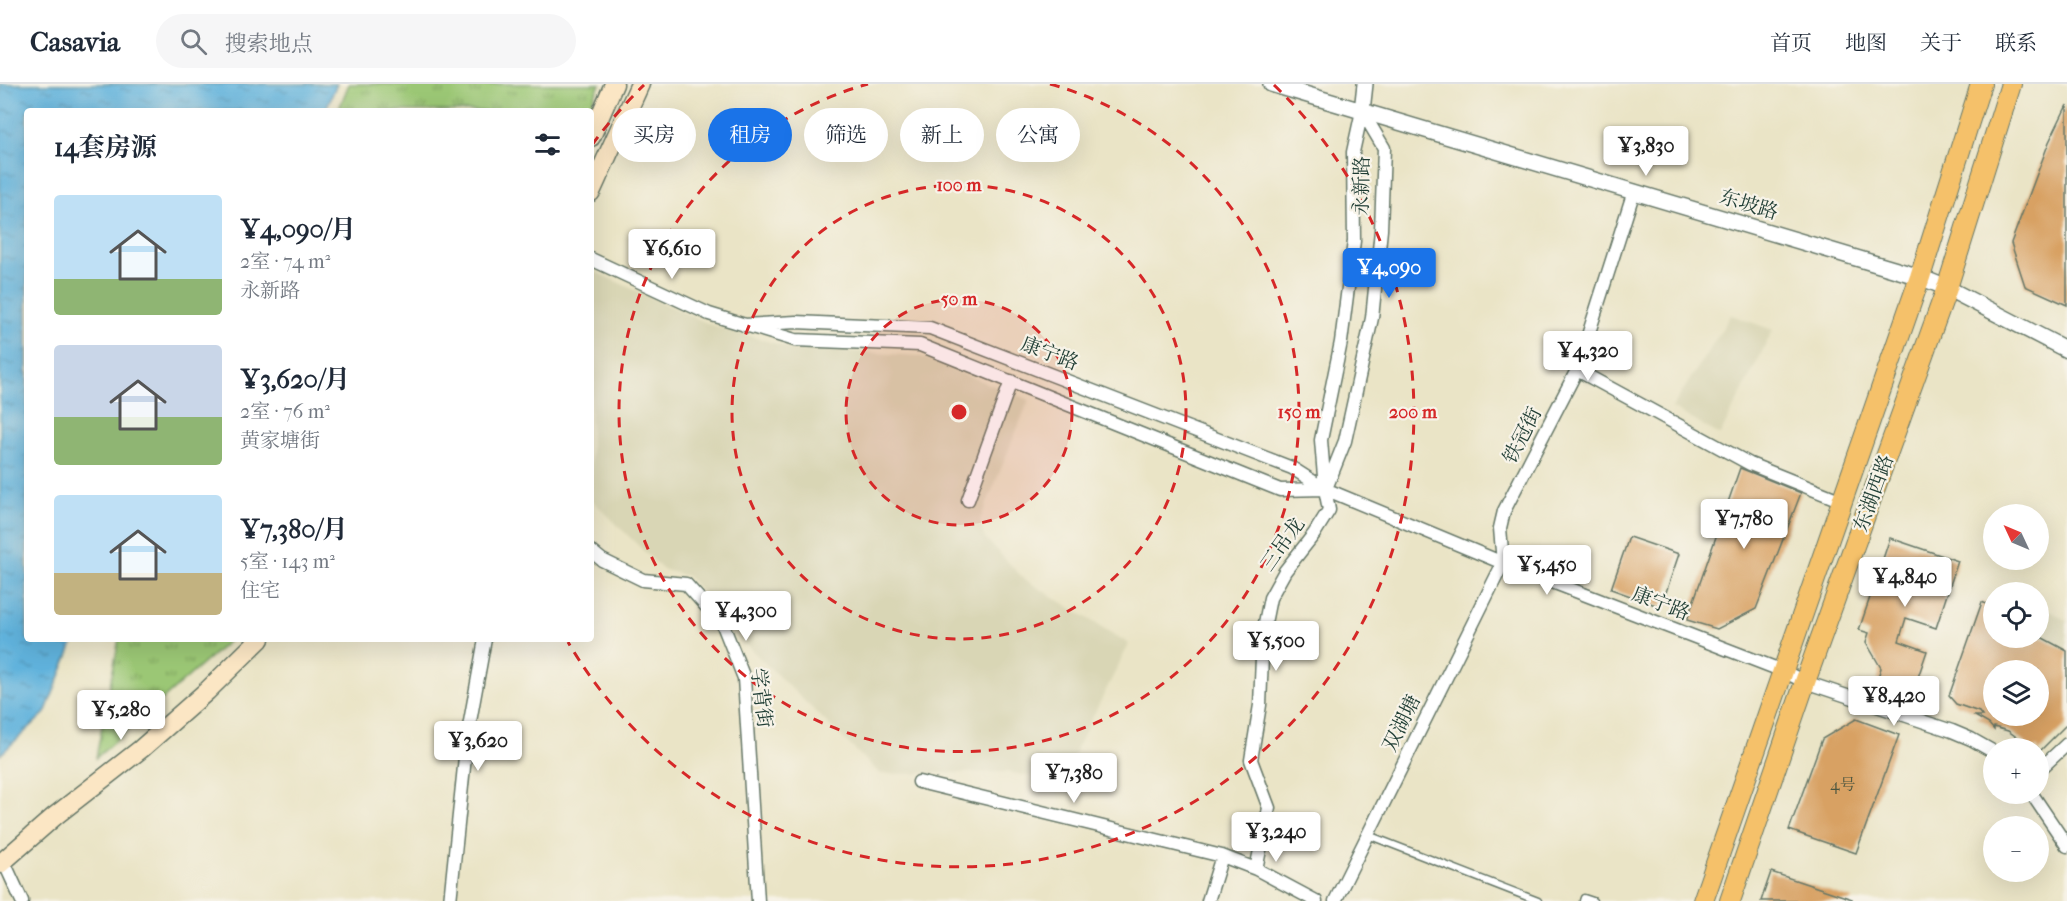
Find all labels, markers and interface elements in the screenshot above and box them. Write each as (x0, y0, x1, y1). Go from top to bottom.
search box (156, 14, 576, 68)
text: Casavia (30, 25, 120, 58)
icon: search (177, 25, 210, 58)
text: 搜索地点 (225, 31, 313, 57)
text: 首页 (1770, 31, 1812, 55)
text: 地图 (1845, 31, 1887, 55)
text: 关于 (1920, 31, 1962, 55)
text: 联系 (1995, 31, 2037, 55)
chip: 买房 (612, 108, 696, 162)
chip: 租房 (708, 108, 792, 162)
chip: 筛选 (804, 108, 888, 162)
chip: 新上 (900, 108, 984, 162)
chip: 公寓 (996, 108, 1080, 162)
pin: ¥3,830 (1597, 126, 1695, 177)
icon: filters (531, 128, 564, 161)
text: 14套房源 (54, 132, 157, 163)
text: ¥3,830 (1617, 134, 1675, 157)
street label: 永新路 (1349, 156, 1374, 216)
text: 100 m (936, 175, 983, 196)
street label: 东坡路 (1717, 185, 1781, 224)
text: ¥4,090/月 (240, 214, 356, 245)
icon: home (102, 219, 174, 291)
pin: ¥6,610 (623, 229, 721, 280)
text: ¥6,610 (642, 237, 702, 260)
pin: ¥4,090 (1340, 248, 1438, 299)
text: 2室 · 74 m² (240, 250, 330, 273)
text: ¥4,090 (1357, 256, 1421, 279)
text: 永新路 (240, 279, 300, 302)
text: 50 m (941, 289, 978, 310)
pin: ¥4,320 (1539, 331, 1637, 382)
street label: 康宁路 (1018, 332, 1082, 375)
text: ¥4,320 (1557, 339, 1619, 362)
text: ¥3,620/月 (240, 364, 350, 395)
icon: home (102, 369, 174, 441)
text: 2室 · 76 m² (240, 400, 330, 423)
centre of rings (949, 402, 969, 422)
text: 150 m (1278, 402, 1321, 423)
text: 200 m (1389, 402, 1438, 423)
street label: 铁冠街 (1499, 403, 1546, 467)
text: 黄家塘街 (240, 429, 320, 452)
street label: 东湖西路 (1849, 452, 1898, 535)
pin: ¥7,780 (1695, 499, 1793, 550)
north arrow (1983, 504, 2049, 570)
map controls (1983, 504, 2049, 882)
text: ¥7,780 (1715, 507, 1773, 530)
street label: 三吊龙 (1256, 513, 1309, 575)
text: ¥7,380/月 (240, 514, 348, 545)
icon: home (102, 519, 174, 591)
pin: ¥5,450 (1498, 545, 1596, 596)
text: 5室 · 143 m² (240, 550, 335, 573)
text: ¥5,450 (1517, 553, 1577, 576)
pin: ¥4,840 (1856, 557, 1954, 608)
text: ¥4,840 (1873, 565, 1937, 588)
text: 住宅 (240, 579, 280, 602)
street label: 康宁路 (1629, 582, 1693, 625)
button: locate (1983, 582, 2049, 648)
pin: ¥4,300 (697, 591, 795, 642)
text: ¥4,300 (715, 599, 777, 622)
pin: ¥5,500 (1227, 621, 1325, 672)
text: ¥5,500 (1247, 629, 1305, 652)
button: layers (1983, 660, 2049, 726)
street label: 学背街 (746, 667, 777, 729)
pin: ¥8,420 (1845, 676, 1943, 727)
text: ¥8,420 (1862, 684, 1926, 707)
pin: ¥5,280 (72, 690, 170, 741)
street label: 双湖塘 (1378, 691, 1425, 755)
text: ¥5,280 (91, 698, 151, 721)
pin: ¥3,620 (429, 721, 527, 772)
text: ¥3,620 (448, 729, 508, 752)
button: + (1983, 738, 2049, 804)
pin: ¥7,380 (1025, 753, 1123, 804)
text: ¥7,380 (1045, 761, 1103, 784)
house number: 4号 (1830, 775, 1856, 794)
pin: ¥3,240 (1227, 812, 1325, 863)
button: − (1983, 816, 2049, 882)
text: ¥3,240 (1245, 820, 1307, 843)

